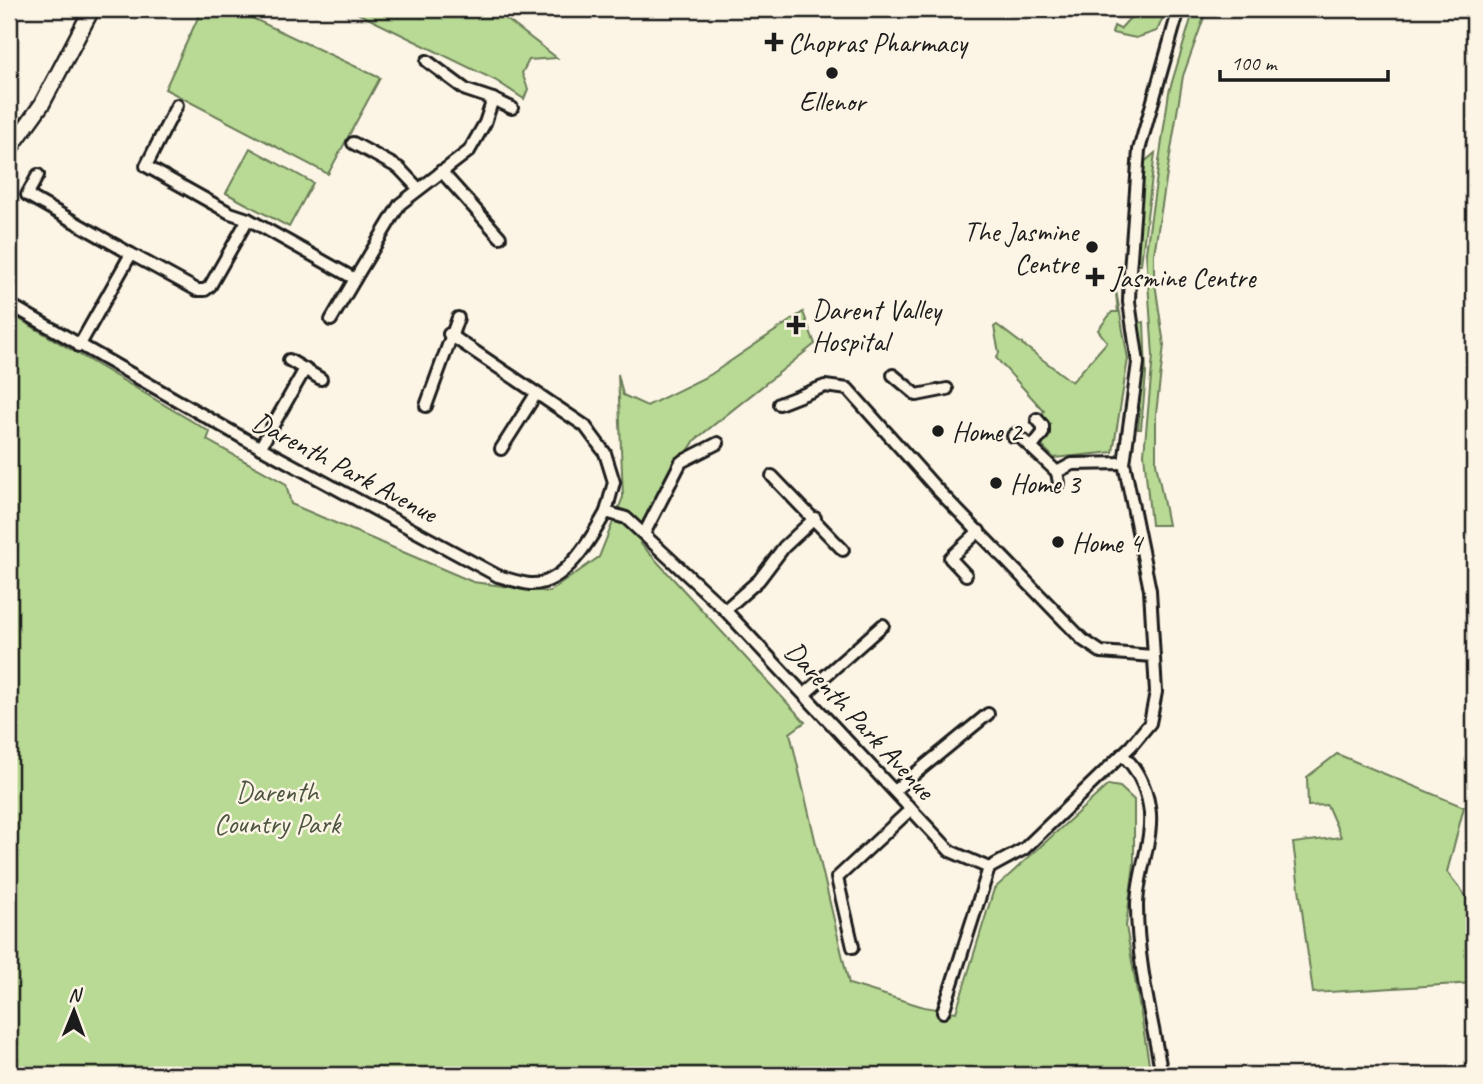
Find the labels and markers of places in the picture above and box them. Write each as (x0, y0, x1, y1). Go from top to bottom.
place label: Chopras Pharmacy (788, 25, 969, 60)
marker: Chopras Pharmacy (766, 34, 782, 50)
marker: Ellenor (824, 65, 840, 81)
place label: Ellenor (799, 84, 868, 119)
place label: The Jasmine Centre (964, 214, 1080, 281)
marker: The Jasmine Centre (1084, 239, 1100, 255)
place label: Jasmine Centre (1109, 260, 1257, 295)
marker: Jasmine Centre (1085, 267, 1105, 287)
place label: Darent Valley Hospital (812, 292, 943, 359)
marker: Darent Valley Hospital (786, 315, 806, 335)
place label: Home 2 (952, 414, 1024, 449)
marker: Home 2 (930, 423, 946, 439)
place label: Home 3 (1010, 466, 1082, 501)
marker: Home 3 (988, 475, 1004, 491)
place label: Home 4 (1072, 525, 1144, 560)
marker: Home 4 (1050, 534, 1066, 550)

